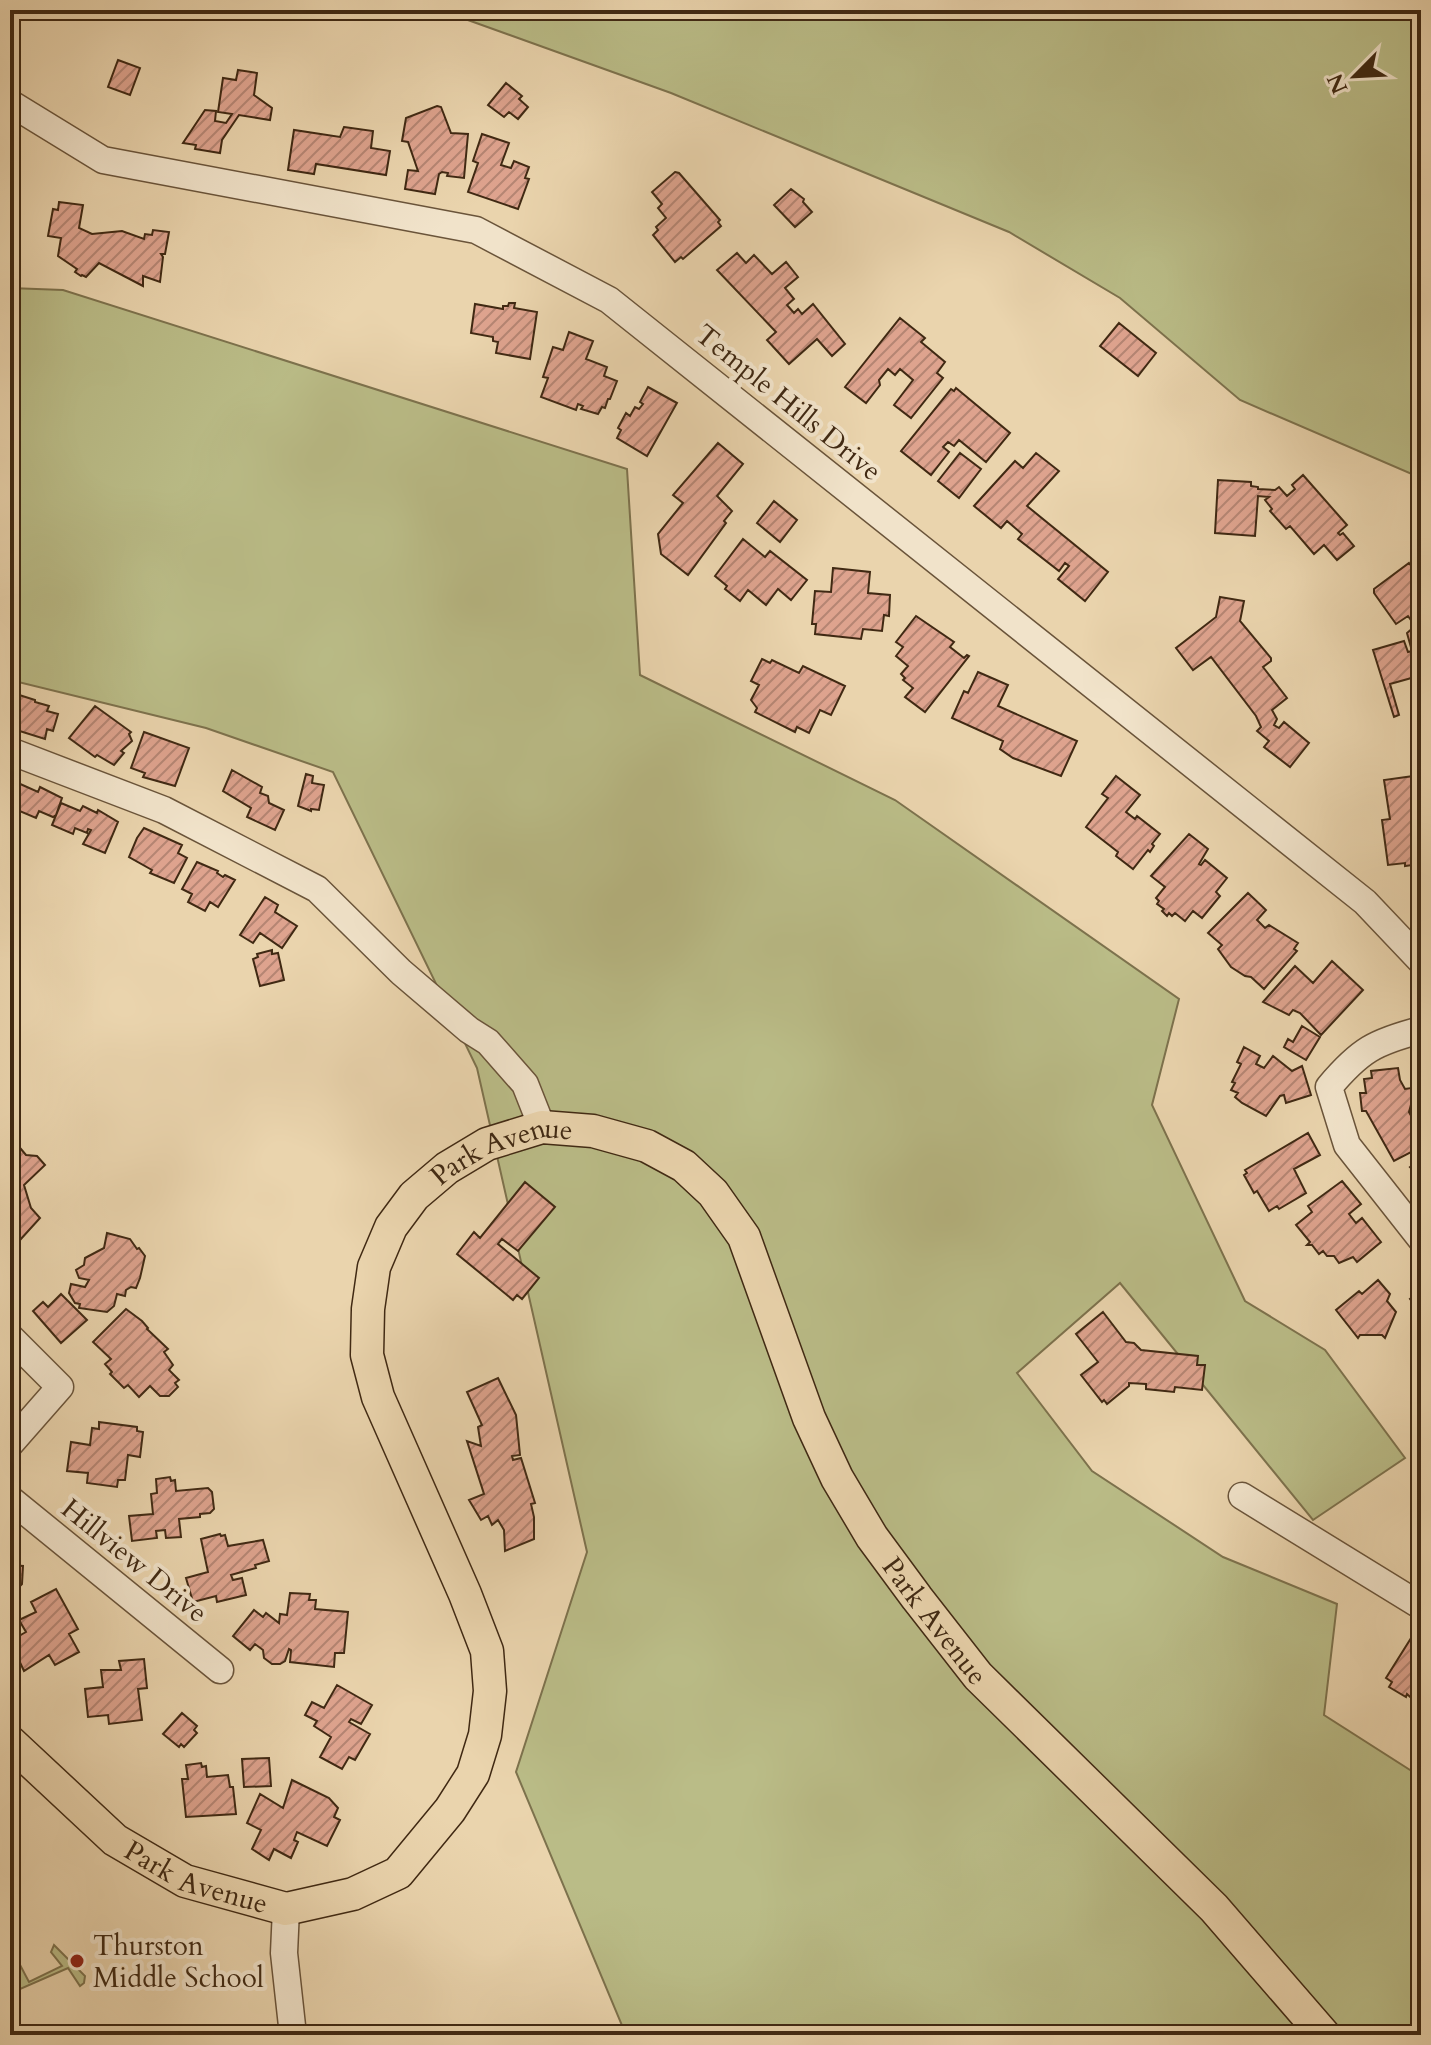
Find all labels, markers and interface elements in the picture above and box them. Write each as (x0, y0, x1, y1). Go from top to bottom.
north arrow (1315, 36, 1395, 116)
text: N (1320, 69, 1355, 99)
street label: Temple Hills Drive (687, 316, 889, 490)
street label: Park Avenue (422, 1109, 574, 1194)
street label: Hillview Drive (53, 1490, 215, 1632)
street label: Park Avenue (873, 1549, 996, 1693)
street label: Park Avenue (117, 1832, 272, 1923)
place label: Thurston Middle School (93, 1927, 264, 1997)
marker: Thurston Middle School (68, 1952, 86, 1970)

